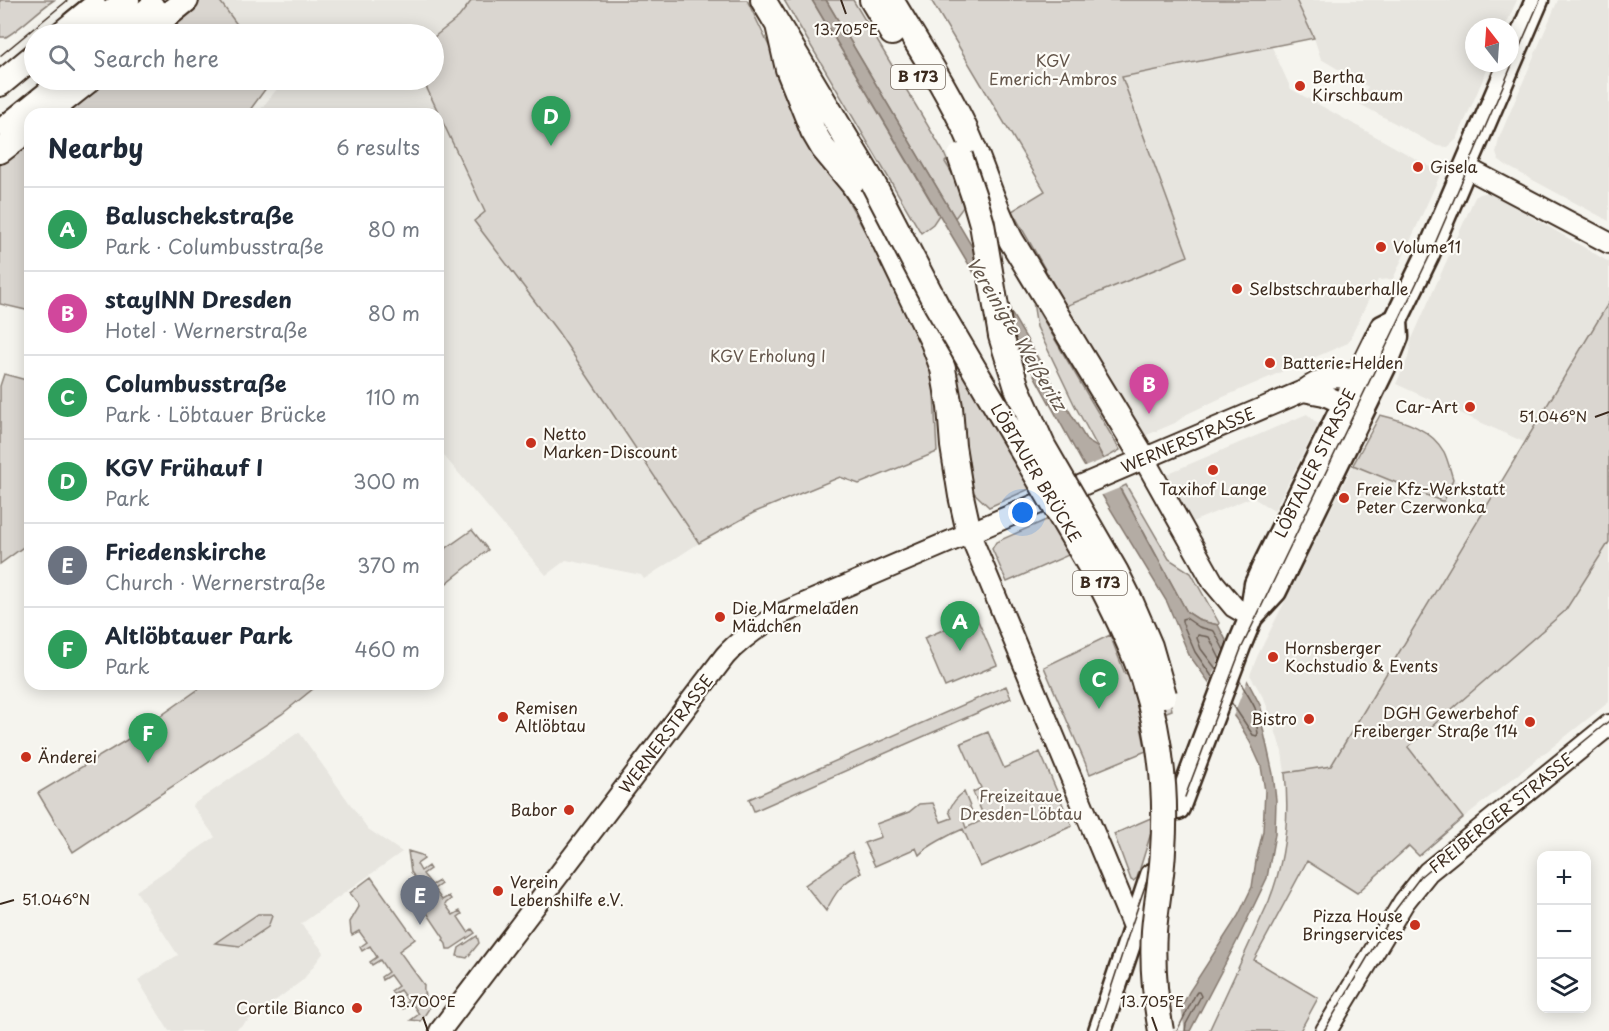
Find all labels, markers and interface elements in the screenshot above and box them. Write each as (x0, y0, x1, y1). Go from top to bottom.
text: 13.705°E (814, 17, 878, 40)
north arrow (1465, 18, 1519, 72)
search box (24, 24, 444, 90)
icon: search (45, 41, 78, 74)
text: Search here (93, 41, 219, 74)
park label: KGV Emerich-Ambros (989, 48, 1117, 90)
place label: Bertha Kirschbaum (1312, 64, 1403, 106)
road number: B 173 (891, 65, 945, 89)
marker: Bertha Kirschbaum (1293, 79, 1307, 93)
pin: D (532, 96, 570, 146)
text: Nearby (48, 128, 143, 167)
text: 6 results (336, 132, 420, 162)
place label: Gisela (1430, 154, 1477, 178)
marker: Gisela (1411, 160, 1425, 174)
text: Baluschekstraße (105, 198, 294, 231)
text: A (60, 214, 75, 244)
text: 80 m (368, 214, 420, 244)
text: Park · Columbusstraße (105, 231, 324, 261)
place label: Volume11 (1393, 234, 1461, 258)
marker: Volume11 (1374, 240, 1388, 254)
water label: Vereinigte Weißeritz (961, 251, 1075, 417)
place label: Selbstschrauberhalle (1249, 276, 1409, 300)
text: stayINN Dresden (105, 282, 292, 315)
marker: Selbstschrauberhalle (1230, 282, 1244, 296)
text: B (61, 298, 74, 328)
text: 80 m (368, 298, 420, 328)
text: Hotel · Wernerstraße (105, 315, 308, 345)
park label: KGV Erholung I (710, 343, 826, 367)
place label: Batterie-Helden (1282, 350, 1403, 374)
marker: Batterie-Helden (1263, 356, 1277, 370)
pin: B (1130, 364, 1168, 414)
text: Columbusstraße (105, 366, 287, 399)
text: C (60, 382, 75, 412)
text: 110 m (366, 382, 420, 412)
street label: LÖBTAUER STRASSE (1267, 384, 1361, 541)
place label: Car-Art (1395, 394, 1458, 418)
text: Park · Löbtauer Brücke (105, 399, 326, 429)
street label: LÖBTAUER BRÜCKE (986, 399, 1088, 546)
street label: WERNERSTRASSE (1117, 400, 1258, 478)
marker: Car-Art (1463, 400, 1477, 414)
text: 51.046°N (1519, 404, 1587, 427)
place label: Netto Marken-Discount (543, 421, 678, 463)
marker: Netto Marken-Discount (524, 436, 538, 450)
text: KGV Frühauf I (105, 450, 263, 483)
marker: Taxihof Lange (1206, 463, 1220, 477)
text: D (60, 466, 75, 496)
text: 300 m (353, 466, 420, 496)
place label: Taxihof Lange (1159, 476, 1267, 500)
place label: Freie Kfz-Werkstatt Peter Czerwonka (1356, 476, 1505, 518)
text: Park (105, 483, 150, 513)
marker: Freie Kfz-Werkstatt Peter Czerwonka (1337, 491, 1351, 505)
your location (1008, 498, 1037, 527)
text: Friedenskirche (105, 534, 266, 567)
text: E (61, 550, 74, 580)
text: 370 m (357, 550, 420, 580)
text: Church · Wernerstraße (105, 567, 326, 597)
road number: B 173 (1073, 571, 1127, 595)
place label: Die Marmeladen Mädchen (732, 595, 859, 637)
pin: A (940, 602, 980, 651)
marker: Die Marmeladen Mädchen (713, 610, 727, 624)
text: Altlöbtauer Park (105, 618, 293, 651)
text: F (62, 634, 73, 664)
text: 460 m (354, 634, 420, 664)
place label: Hornsberger Kochstudio & Events (1285, 635, 1438, 677)
marker: Hornsberger Kochstudio & Events (1266, 650, 1280, 664)
text: Park (105, 651, 150, 681)
pin: C (1080, 660, 1118, 709)
street label: WERNERSTRASSE (612, 669, 718, 798)
place label: Remisen Altlöbtau (515, 695, 586, 737)
place label: DGH Gewerbehof Freiberger Straße 114 (1353, 700, 1520, 742)
place label: Bistro (1251, 706, 1297, 730)
marker: Remisen Altlöbtau (496, 710, 510, 724)
marker: Bistro (1302, 712, 1316, 726)
pin: F (128, 714, 168, 763)
marker: DGH Gewerbehof Freiberger Straße 114 (1523, 715, 1537, 729)
place label: Änderei (38, 744, 97, 768)
street label: FREIBERGER STRASSE (1423, 746, 1578, 878)
marker: Änderei (19, 750, 33, 764)
park label: Freizeitaue Dresden-Löbtau (960, 783, 1082, 825)
place label: Babor (510, 797, 558, 821)
marker: Babor (562, 803, 576, 817)
map controls (1537, 851, 1591, 1013)
button: + (1537, 851, 1591, 905)
place label: Verein Lebenshilfe e.V. (510, 869, 624, 911)
pin: E (400, 876, 440, 925)
marker: Verein Lebenshilfe e.V. (491, 884, 505, 898)
text: 51.046°N (22, 887, 90, 910)
place label: Pizza House Bringservices (1302, 903, 1403, 945)
button: − (1537, 905, 1591, 959)
marker: Pizza House Bringservices (1408, 918, 1422, 932)
button: layers (1537, 959, 1591, 1013)
text: 13.700°E (390, 989, 456, 1012)
text: 13.705°E (1120, 989, 1184, 1012)
place label: Cortile Bianco (236, 995, 345, 1019)
marker: Cortile Bianco (350, 1001, 364, 1015)

